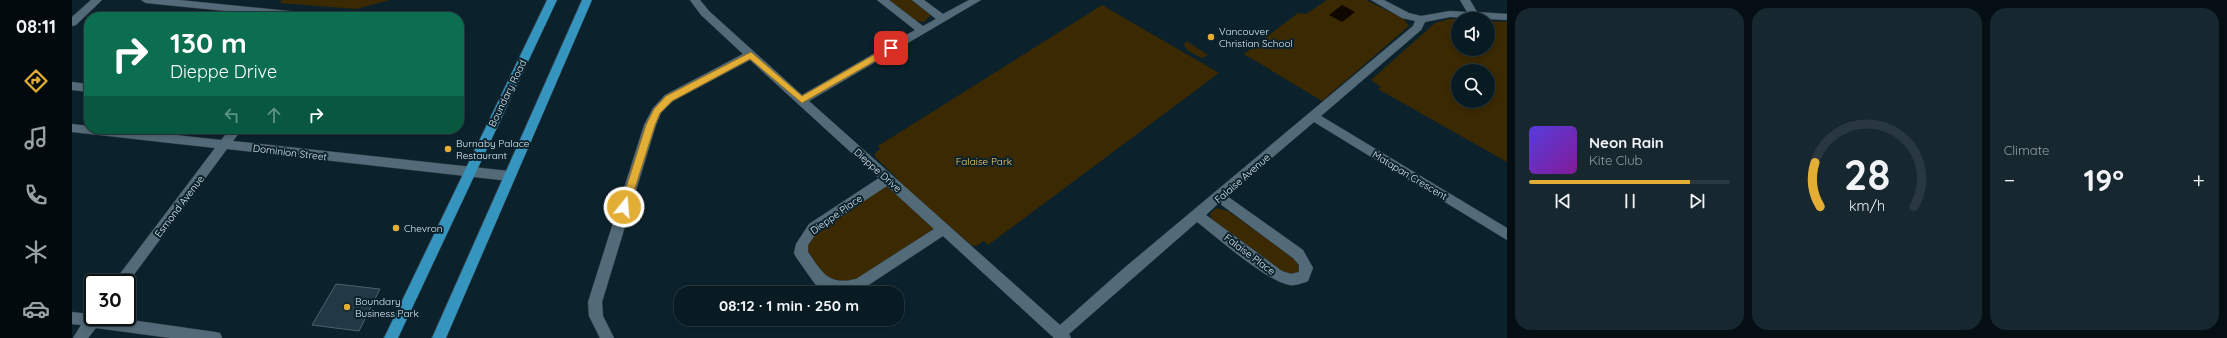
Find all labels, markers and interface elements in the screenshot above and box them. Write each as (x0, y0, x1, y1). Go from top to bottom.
map controls (1451, 12, 1495, 108)
button: sound (1451, 12, 1495, 56)
text: 08:11 (16, 15, 56, 38)
text: 130 m (170, 25, 247, 60)
place label: Vancouver Christian School (1219, 25, 1293, 50)
icon: right (104, 28, 156, 80)
pin (874, 31, 908, 65)
marker: Vancouver Christian School (1206, 32, 1216, 42)
icon: arrive (880, 37, 902, 59)
street label: Boundary Road (486, 57, 529, 129)
text: Dieppe Drive (170, 60, 277, 83)
button: search (1451, 64, 1495, 108)
icon: directions (22, 67, 50, 95)
icon: left (221, 104, 243, 126)
icon: ahead (263, 104, 285, 126)
icon: right (305, 104, 327, 126)
icon: music (22, 124, 50, 152)
text: Neon Rain (1589, 133, 1664, 152)
place label: Burnaby Palace Restaurant (456, 137, 530, 162)
street label: Dominion Street (252, 142, 328, 164)
text: Climate (2004, 142, 2049, 158)
marker: Burnaby Palace Restaurant (443, 144, 453, 154)
street label: Dieppe Drive (851, 146, 904, 195)
street label: Matapan Crescent (1370, 148, 1450, 203)
text: 28 (1844, 148, 1890, 200)
street label: Falaise Avenue (1212, 151, 1273, 206)
text: Kite Club (1589, 152, 1642, 168)
park label: Falaise Park (956, 155, 1012, 168)
text: 19° (2084, 161, 2124, 199)
text: − (2004, 166, 2015, 194)
text: + (2193, 166, 2205, 194)
street label: Esmond Avenue (152, 172, 207, 240)
icon: phone (22, 181, 50, 209)
position arrow (603, 186, 645, 228)
icon: previous (1552, 190, 1574, 212)
icon: pause (1619, 190, 1641, 212)
icon: next (1686, 190, 1708, 212)
street label: Dieppe Place (808, 191, 865, 237)
text: km/h (1849, 197, 1885, 215)
place label: Chevron (404, 222, 443, 235)
marker: Chevron (391, 223, 401, 233)
street label: Falaise Place (1222, 231, 1278, 278)
icon: climate (22, 238, 50, 266)
speed limit sign: 30 (84, 274, 136, 326)
icon: car (22, 295, 50, 323)
place label: Boundary Business Park (355, 295, 419, 320)
text: 08:12 · 1 min · 250 m (719, 296, 859, 315)
marker: Boundary Business Park (342, 302, 352, 312)

